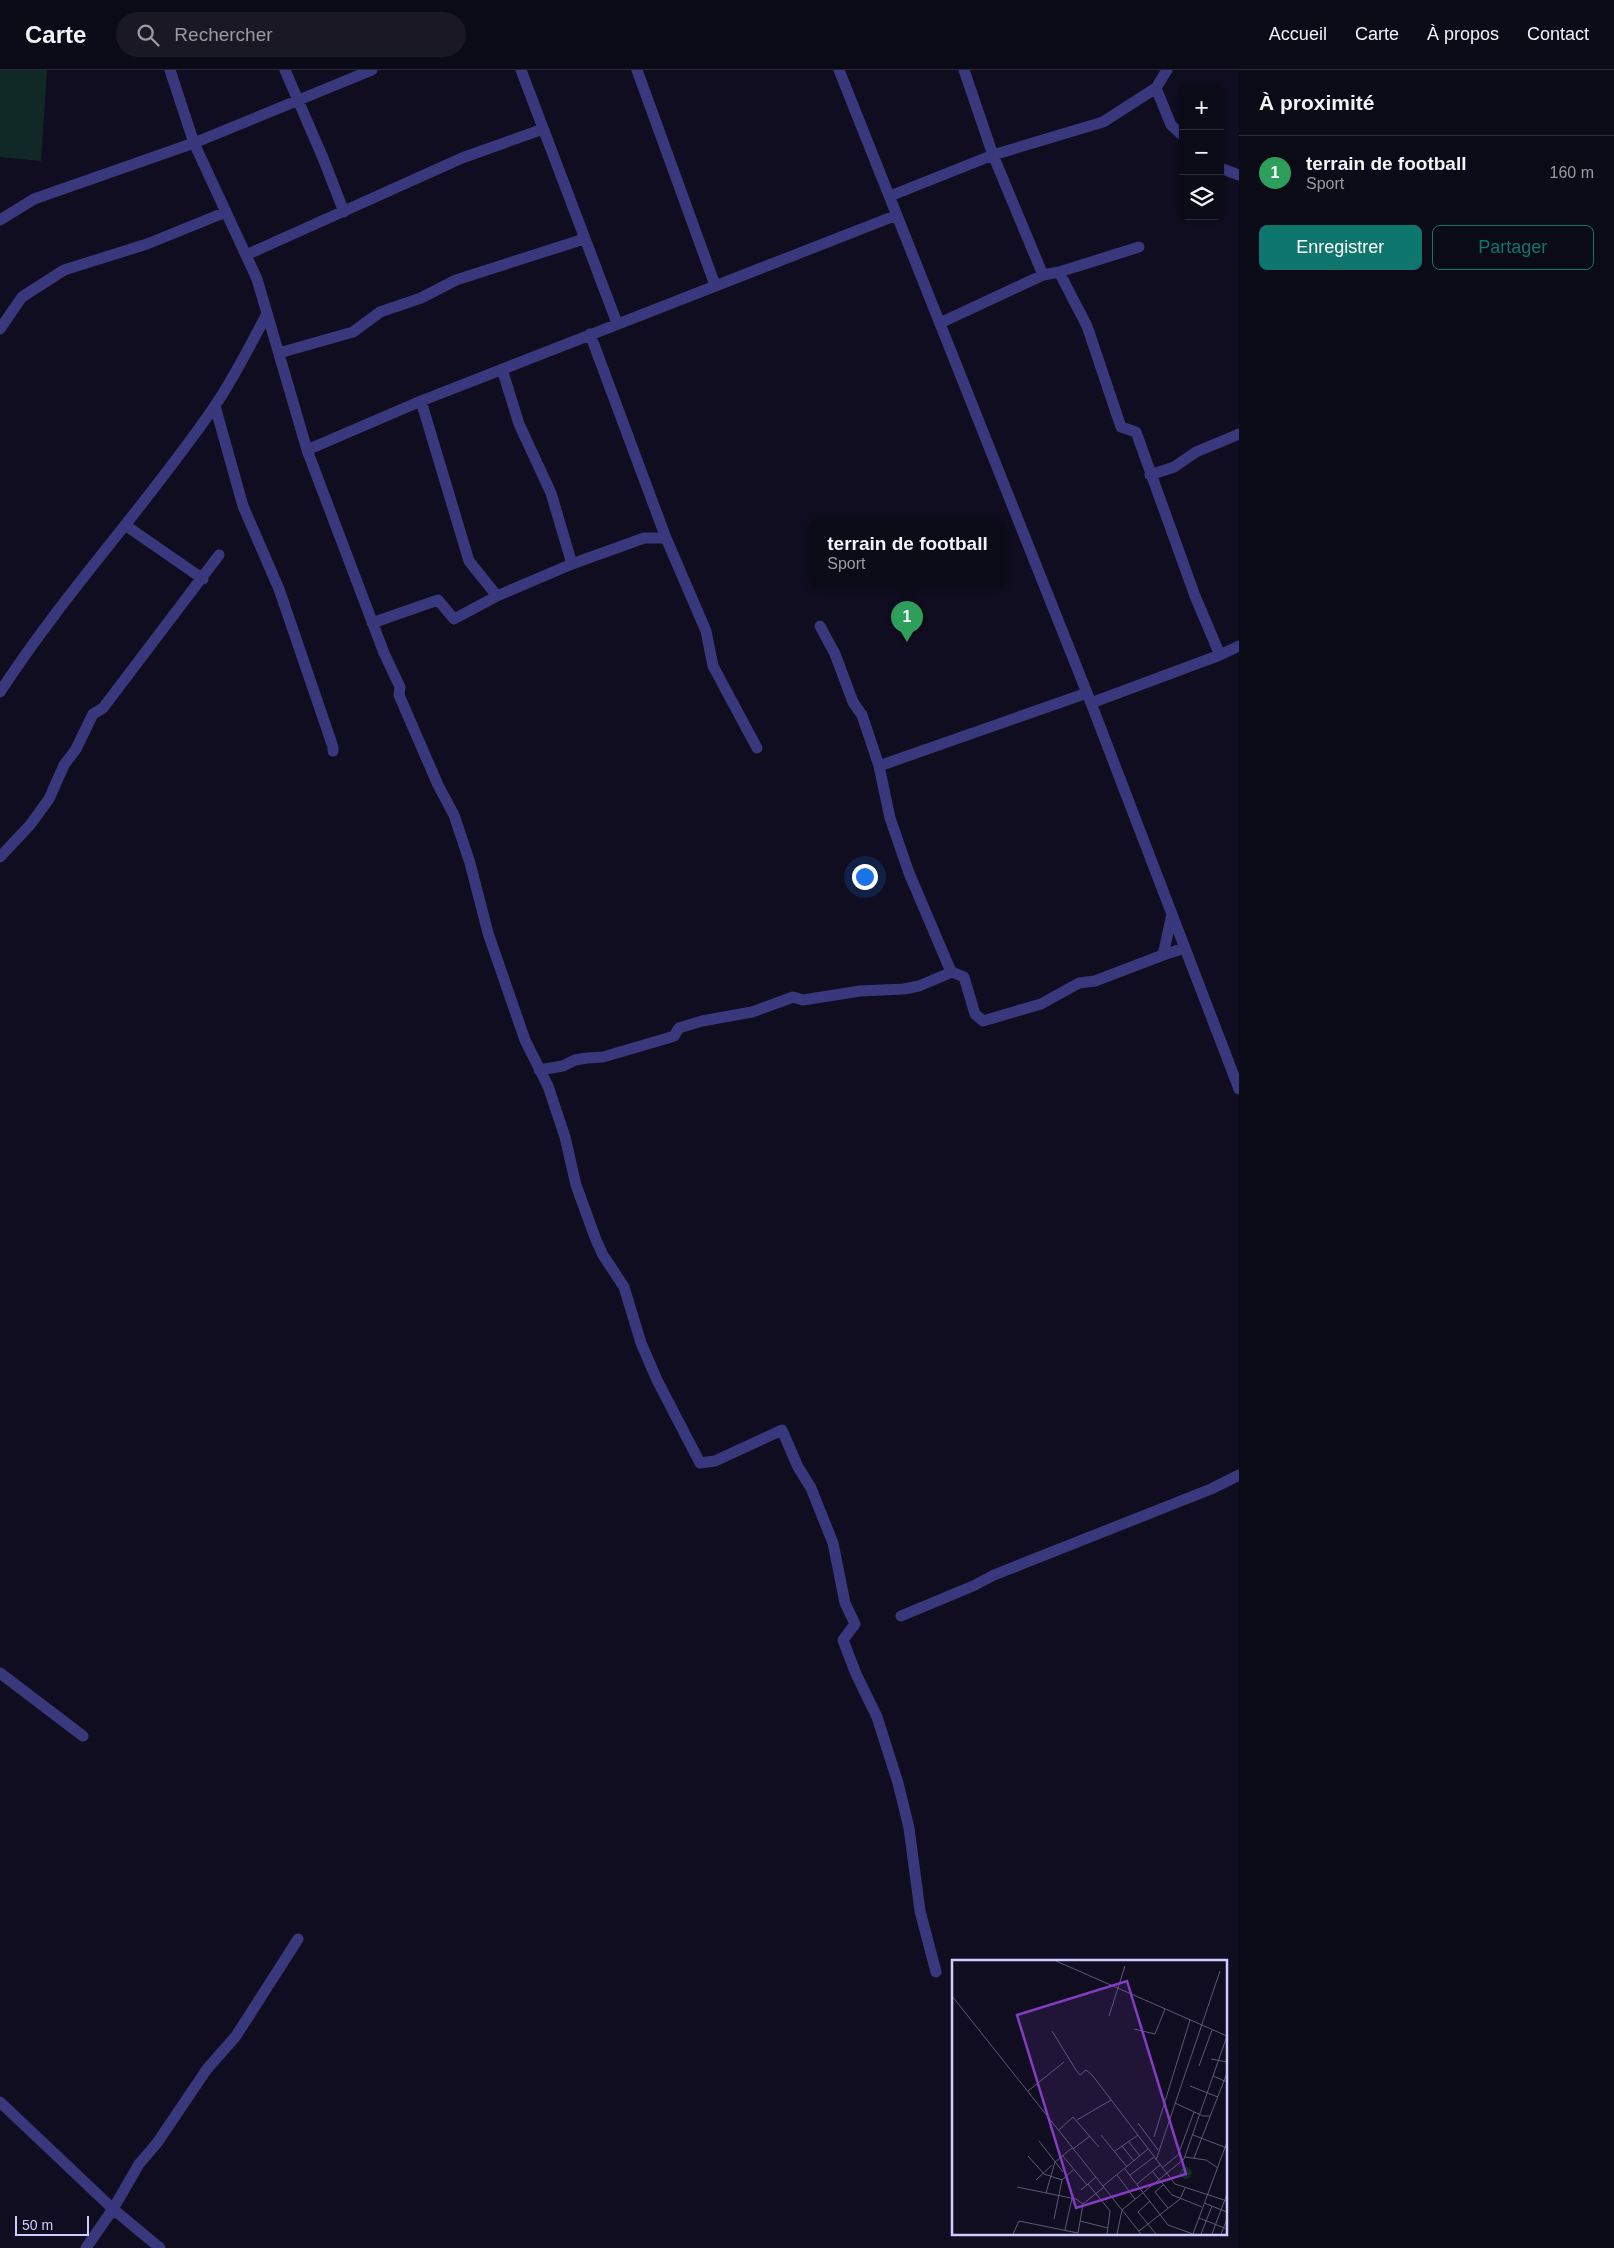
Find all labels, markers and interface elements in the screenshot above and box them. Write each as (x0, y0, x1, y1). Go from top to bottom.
search box (116, 12, 466, 57)
text: Carte (25, 21, 86, 48)
icon: search (134, 21, 162, 49)
text: Rechercher (174, 24, 273, 45)
text: Accueil (1269, 24, 1327, 44)
text: Carte (1355, 24, 1399, 44)
text: À propos (1427, 24, 1499, 44)
text: Contact (1527, 24, 1589, 44)
map controls (1179, 85, 1224, 220)
button: + (1179, 85, 1224, 130)
text: À proximité (1259, 91, 1375, 114)
button: − (1179, 130, 1224, 175)
text: terrain de football (1306, 153, 1466, 174)
text: 1 (1271, 164, 1279, 181)
text: 160 m (1550, 164, 1594, 181)
button: layers (1179, 175, 1224, 220)
text: Sport (1306, 175, 1344, 192)
button: Enregistrer (1259, 225, 1422, 270)
button: Partager (1432, 225, 1594, 270)
popup (810, 520, 1005, 585)
text: terrain de football (827, 533, 988, 554)
text: Sport (827, 555, 866, 572)
pin: 1 (891, 601, 923, 642)
your location (852, 864, 878, 890)
inset map (952, 1960, 1226, 2236)
scale bar (15, 2213, 89, 2236)
text: 50 m (22, 2217, 53, 2233)

